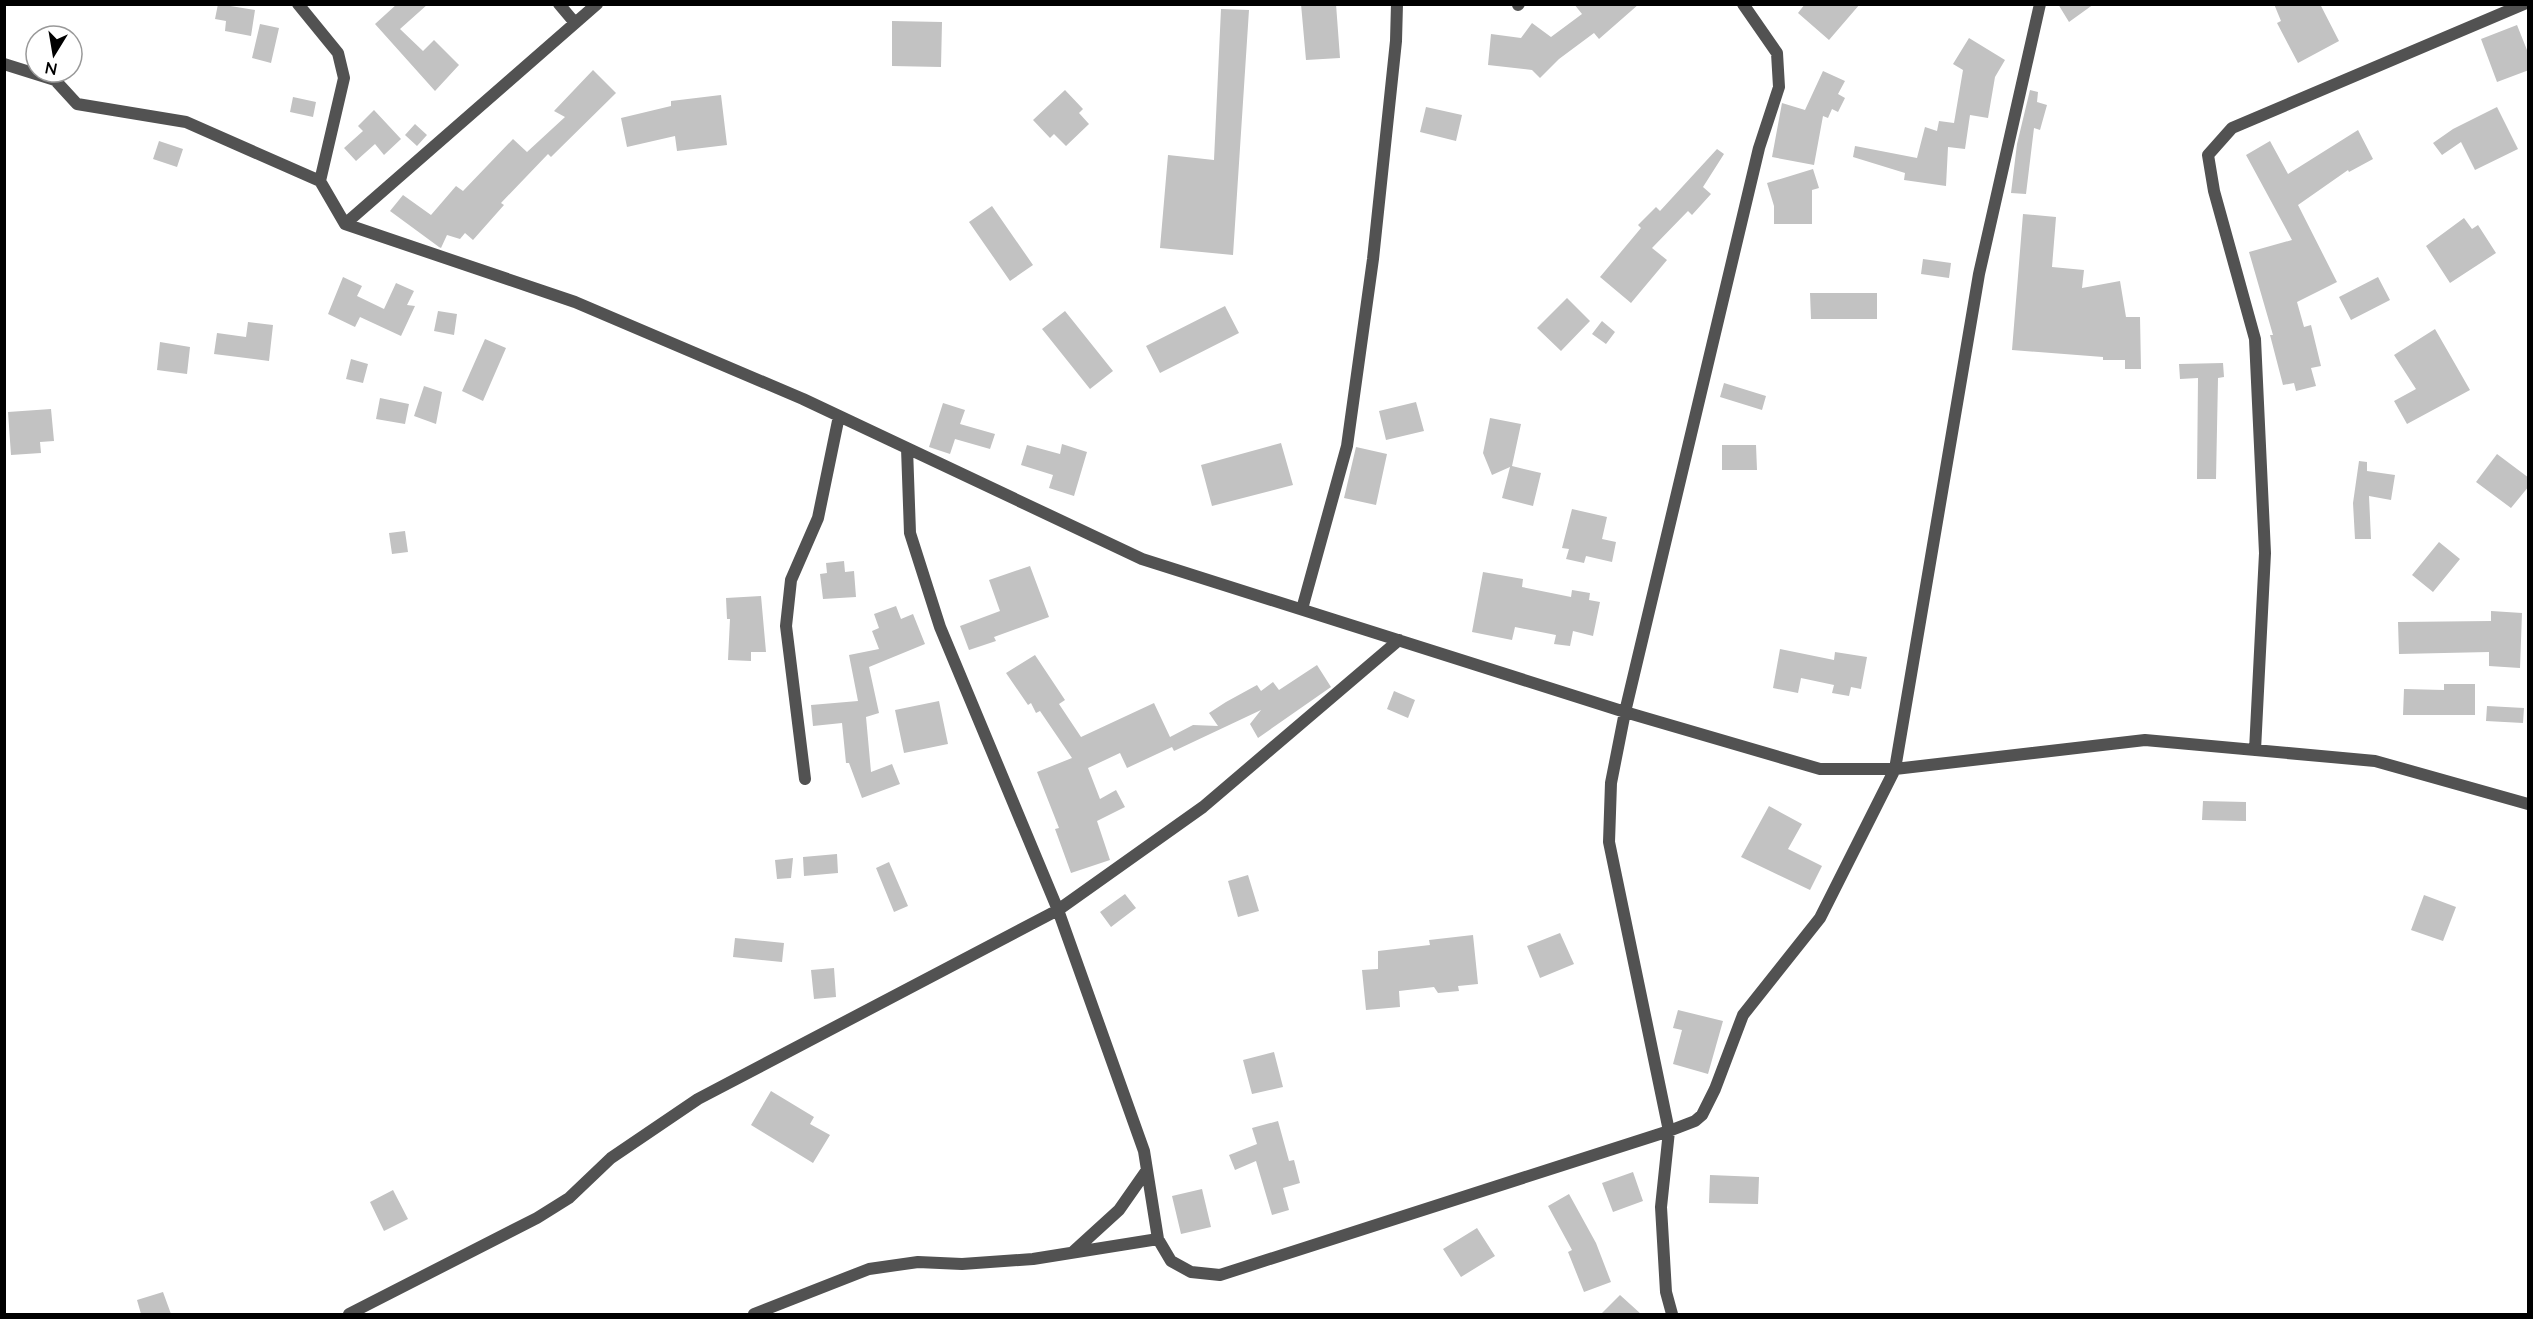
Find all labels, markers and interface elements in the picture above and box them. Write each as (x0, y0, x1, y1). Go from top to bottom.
north arrow (24, 24, 84, 84)
text: N (43, 59, 59, 80)

